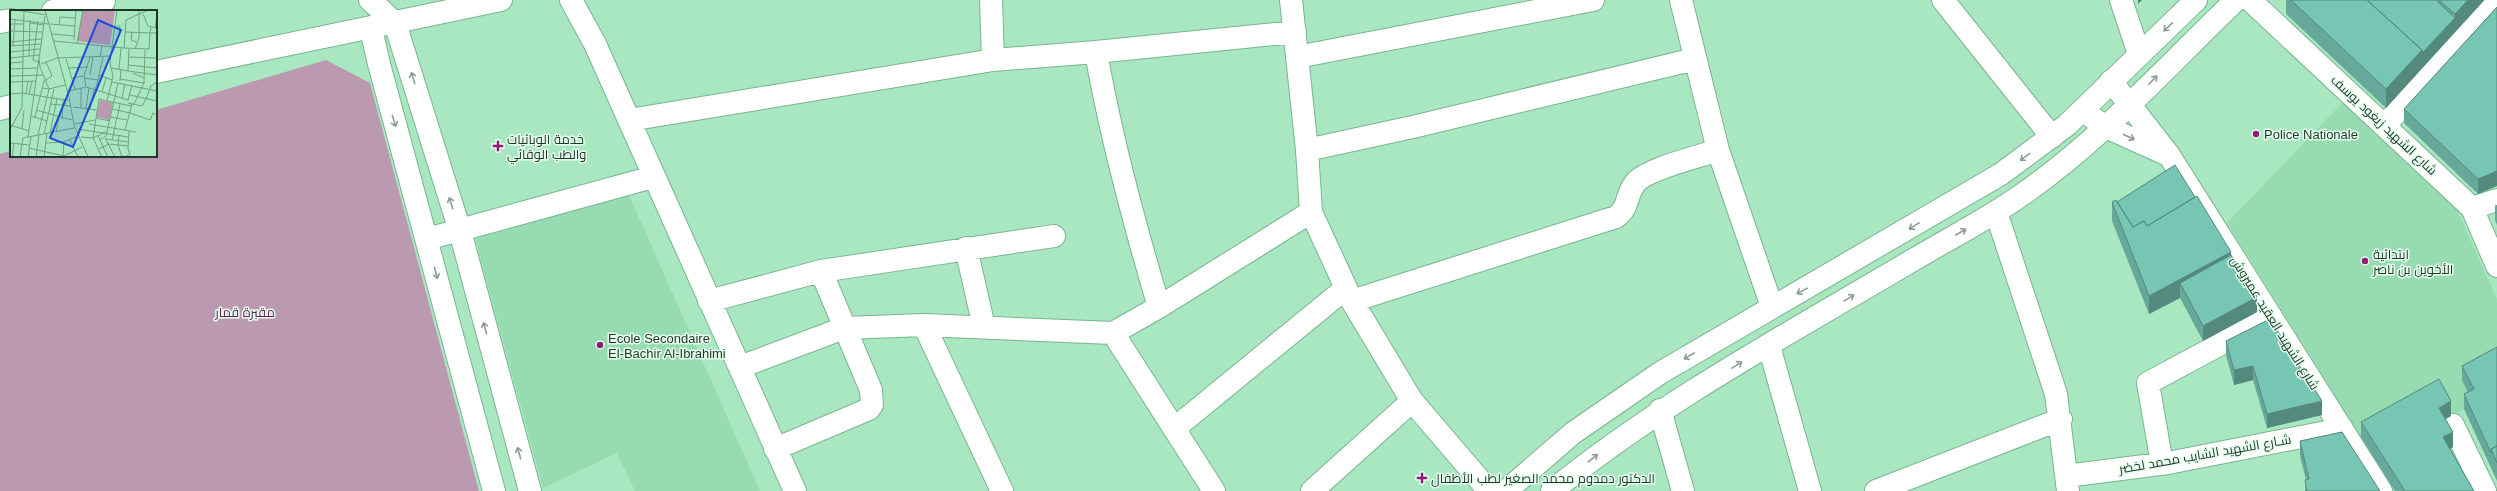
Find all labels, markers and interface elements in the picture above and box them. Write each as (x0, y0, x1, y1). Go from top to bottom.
inset map (10, 10, 157, 157)
one-way arrow (2163, 22, 2173, 32)
one-way arrow (409, 72, 416, 85)
street label: شارع الشهيد زيغود يوسف (2327, 72, 2440, 179)
one-way arrow (2148, 75, 2157, 85)
one-way arrow (391, 114, 398, 127)
place label: Police Nationale (2264, 127, 2358, 142)
marker: Police Nationale (2251, 129, 2261, 139)
place label: خدمة الوبائيات والطب الوقائي (507, 132, 586, 165)
one-way arrow (2122, 134, 2134, 141)
marker: خدمة الوبائيات والطب الوقائي (492, 140, 504, 152)
one-way arrow (2019, 153, 2030, 161)
one-way arrow (447, 196, 454, 209)
one-way arrow (1908, 222, 1920, 230)
one-way arrow (1955, 228, 1967, 236)
place label: ابتدائية الأخوين بن ناصر (2372, 247, 2453, 277)
street label: شارع الشهيد العقيد عميروش (2227, 253, 2322, 393)
marker: ابتدائية الأخوين بن ناصر (2360, 256, 2370, 266)
one-way arrow (433, 266, 440, 279)
one-way arrow (1796, 287, 1808, 295)
one-way arrow (1843, 294, 1855, 302)
park label: مقبرة قمار (214, 305, 275, 320)
one-way arrow (481, 322, 489, 335)
place label: Ecole Secondaire El-Bachir Al-Ibrahimi (608, 331, 726, 361)
marker: Ecole Secondaire El-Bachir Al-Ibrahimi (595, 340, 605, 350)
one-way arrow (1683, 352, 1695, 360)
one-way arrow (1731, 360, 1743, 368)
street label: شـارع الشهيد الشايب محمد لخضر (2117, 431, 2292, 478)
one-way arrow (515, 447, 522, 460)
one-way arrow (1587, 453, 1598, 462)
place label: الدكتور دمدوم محمد الصغير لطب الأطفال (1431, 471, 1655, 488)
marker: الدكتور دمدوم محمد الصغير لطب الأطفال (1416, 472, 1428, 484)

